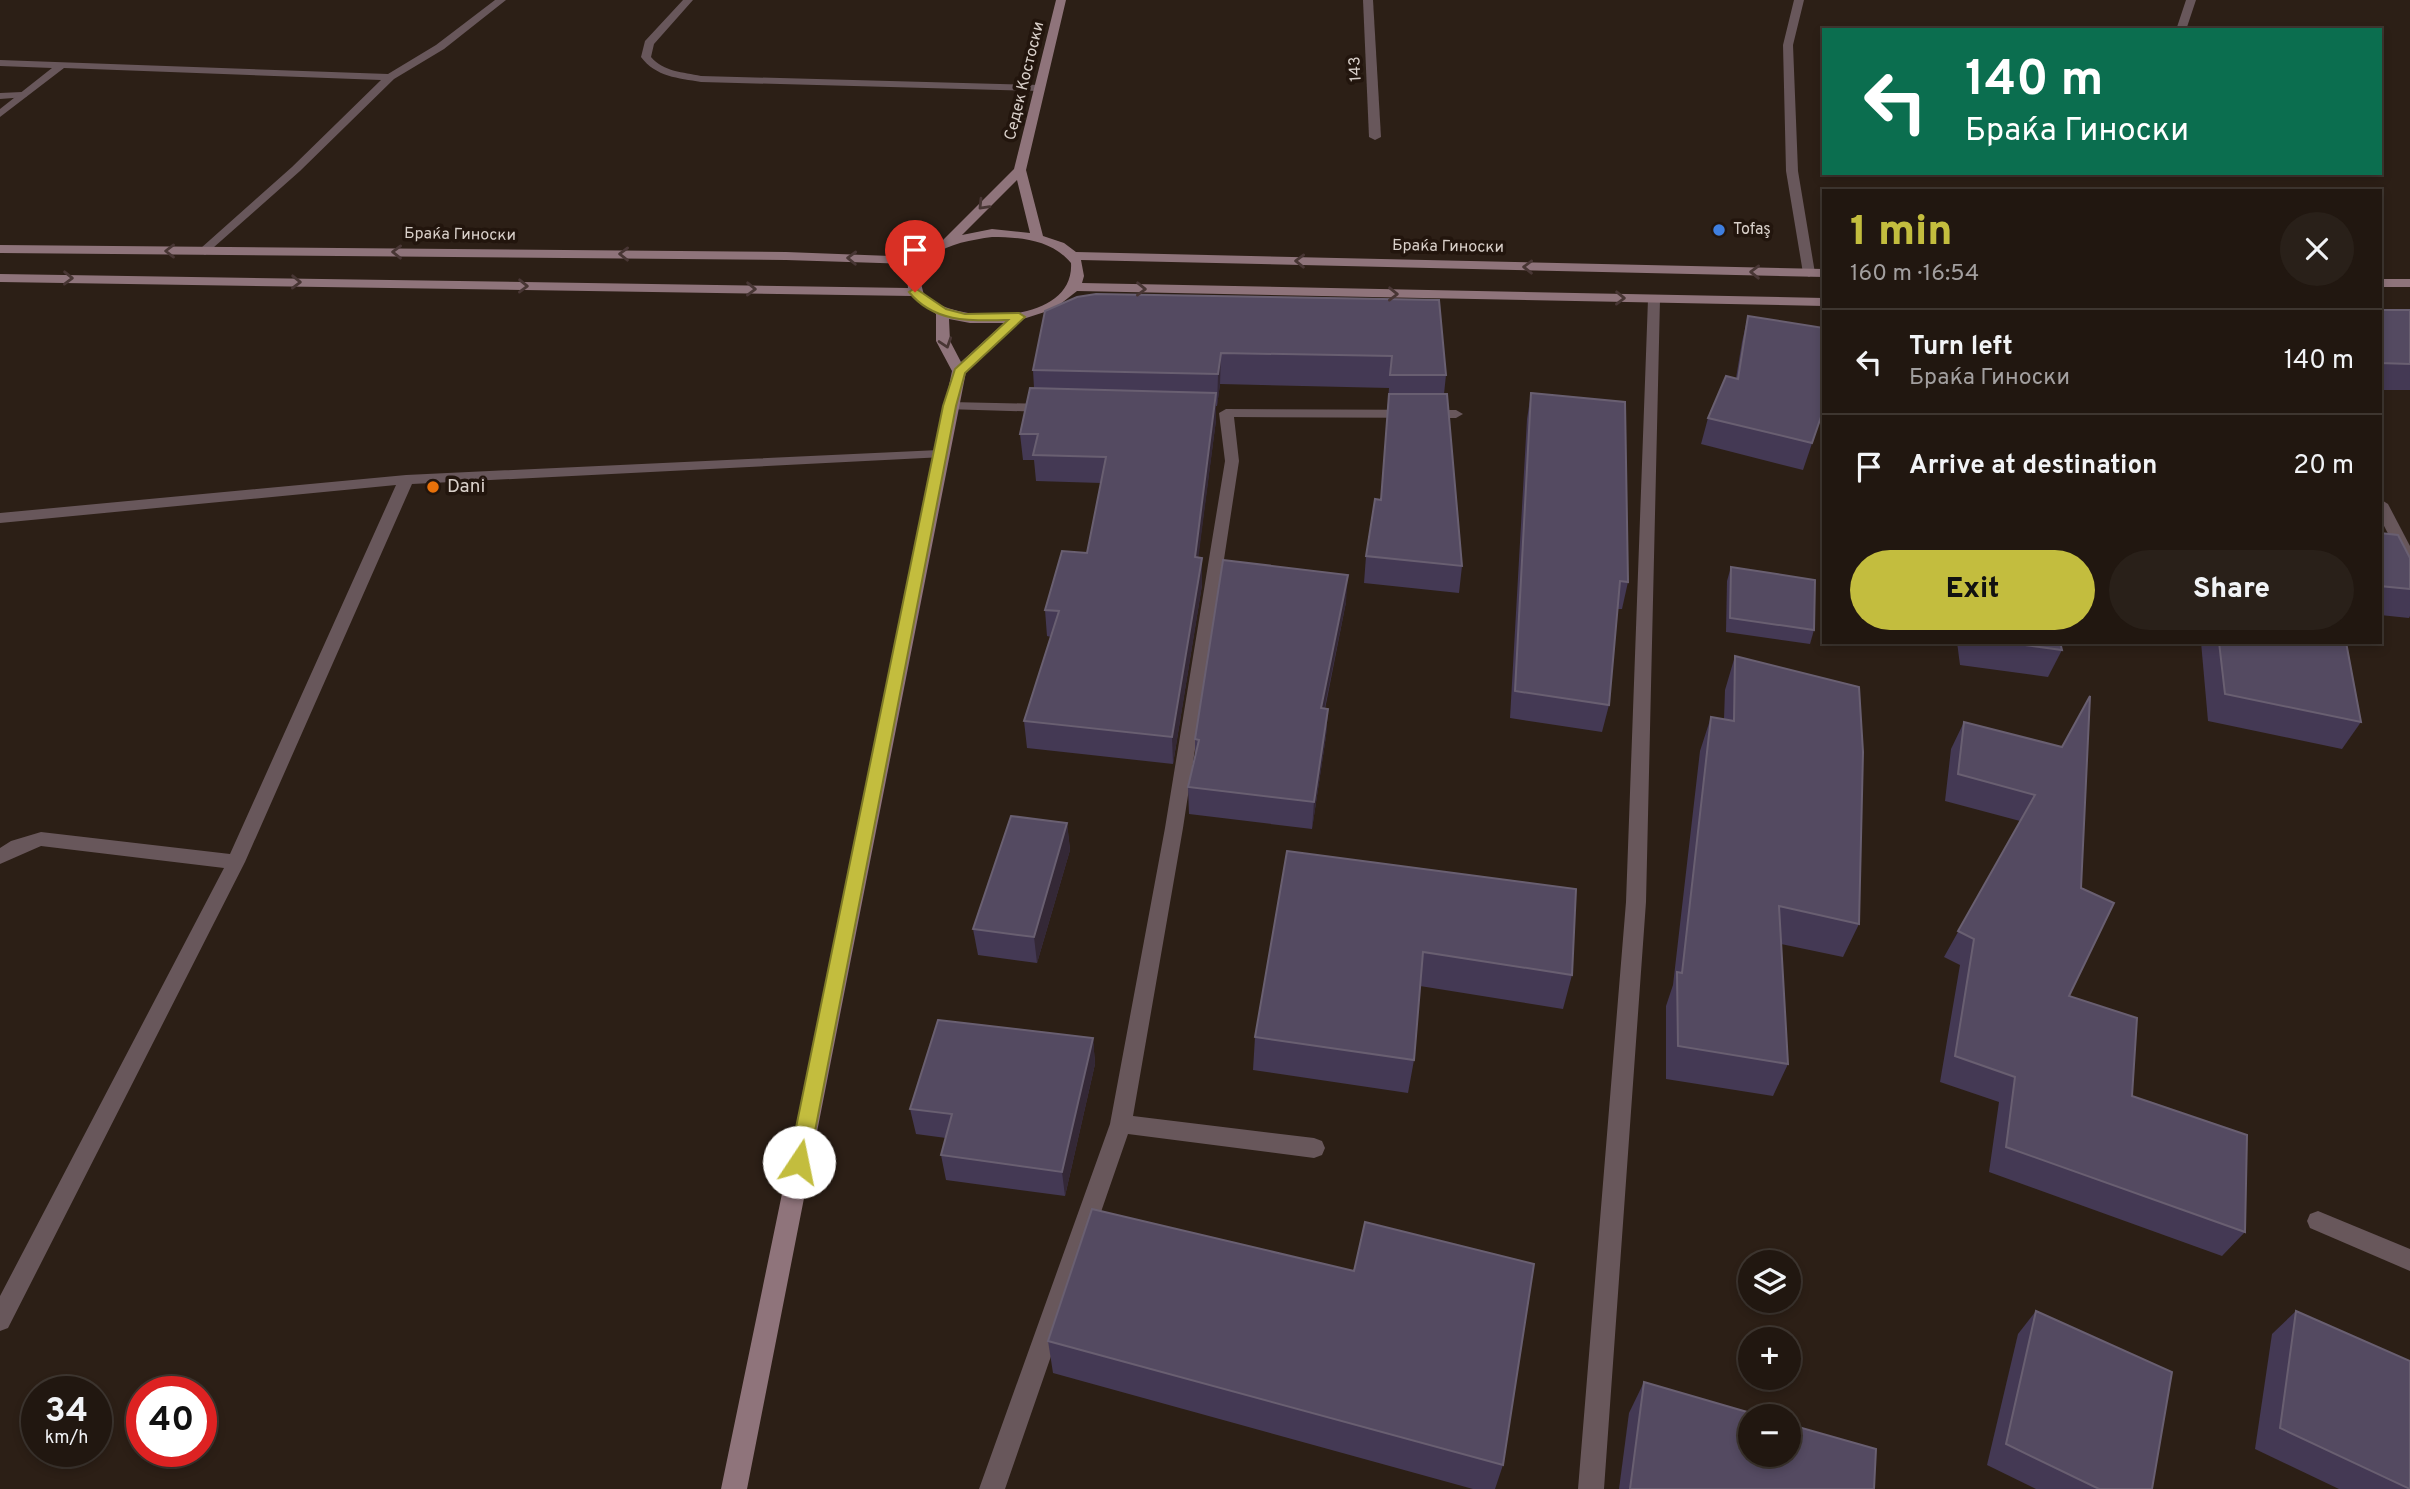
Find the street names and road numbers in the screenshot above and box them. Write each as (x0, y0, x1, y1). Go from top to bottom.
street label: Седек Костоски (1001, 20, 1049, 142)
street label: 143 (1345, 56, 1367, 82)
street label: Браќа Гиноски (404, 224, 516, 246)
street label: Браќа Гиноски (1392, 236, 1504, 258)

